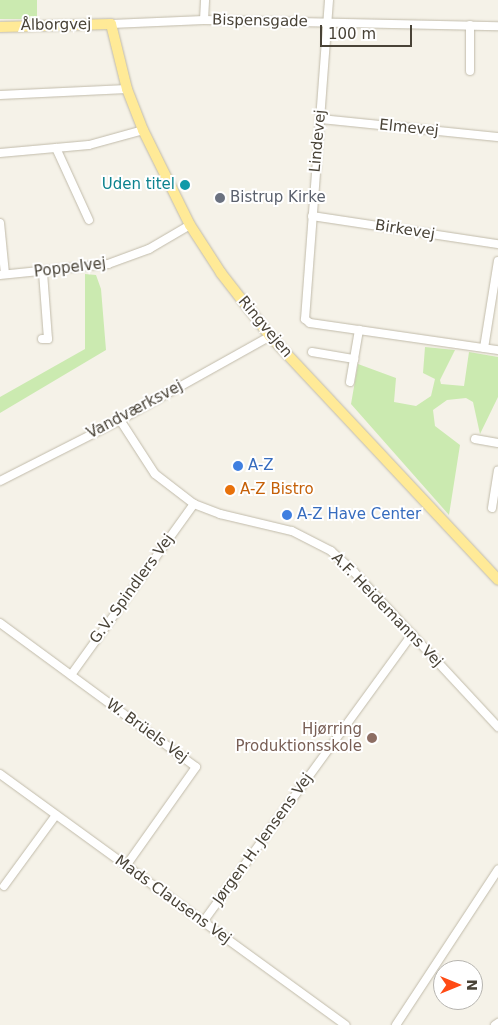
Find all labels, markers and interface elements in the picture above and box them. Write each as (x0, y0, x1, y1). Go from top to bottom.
street label: Bispensgade (212, 11, 308, 31)
street label: Ålborgvej (20, 15, 92, 35)
scale bar (323, 15, 416, 47)
text: 100 m (328, 25, 376, 43)
street label: Lindevej (306, 109, 330, 173)
street label: Elmevej (378, 116, 440, 140)
place label: Uden titel (102, 176, 175, 194)
marker: Uden titel (179, 179, 191, 191)
place label: Bistrup Kirke (230, 189, 326, 207)
marker: Bistrup Kirke (214, 192, 226, 204)
street label: Birkevej (374, 216, 436, 244)
street label: Poppelvej (33, 255, 107, 281)
street label: Ringvejen (234, 293, 296, 361)
street label: Vandværksvej (84, 377, 186, 443)
place label: A-Z (248, 457, 274, 475)
marker: A-Z (232, 460, 244, 472)
place label: A-Z Bistro (240, 481, 314, 499)
marker: A-Z Bistro (224, 484, 236, 496)
place label: A-Z Have Center (297, 506, 421, 524)
marker: A-Z Have Center (281, 509, 293, 521)
street label: G.V. Spindlers Vej (86, 531, 178, 647)
street label: A.F. Heidemanns Vej (328, 549, 446, 671)
street label: W. Brüels Vej (102, 695, 192, 767)
place label: Hjørring Produktionsskole (235, 720, 362, 755)
marker: Hjørring Produktionsskole (366, 732, 378, 744)
street label: Jørgen H. Jensens Vej (209, 770, 317, 908)
street label: Mads Clausens Vej (111, 852, 235, 948)
north arrow (433, 960, 483, 1010)
text: N (464, 979, 480, 991)

